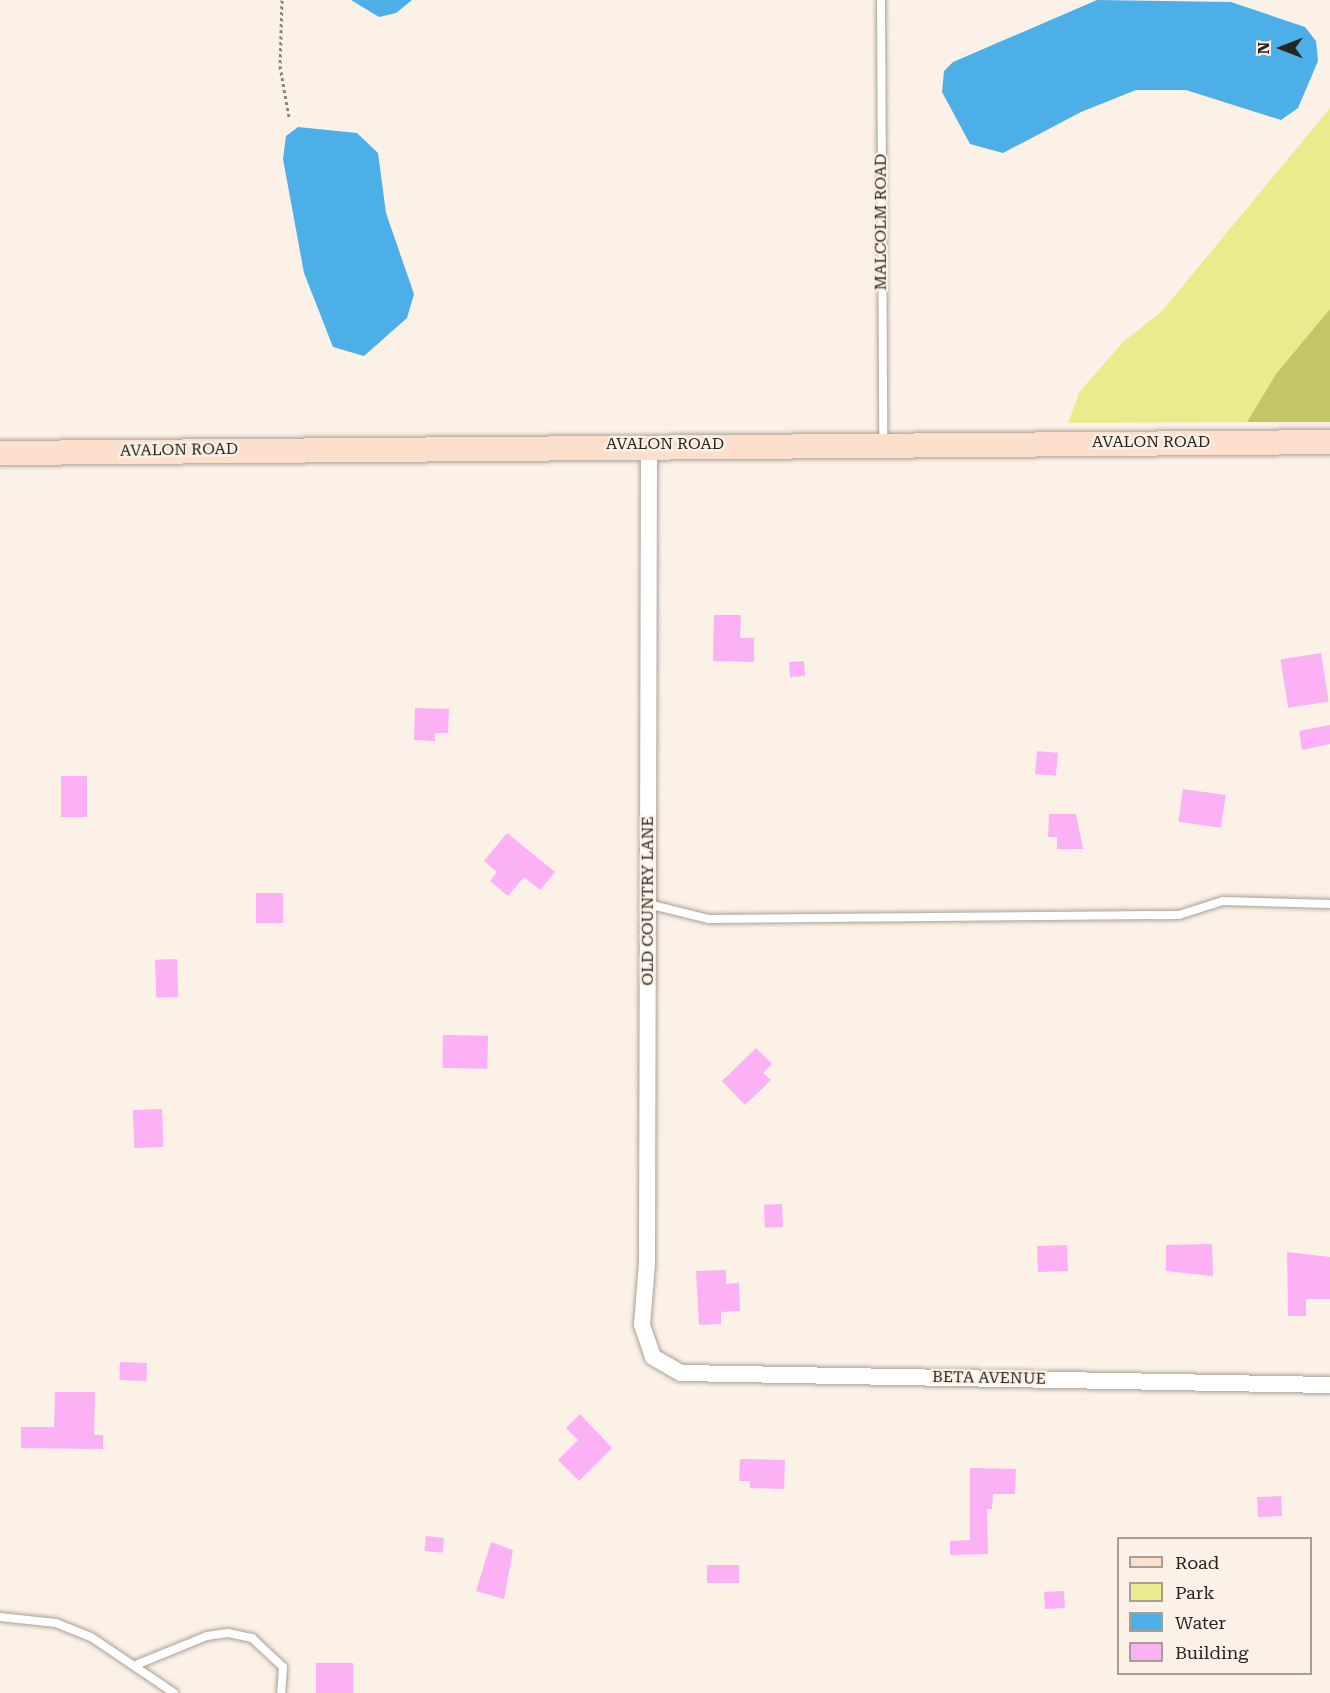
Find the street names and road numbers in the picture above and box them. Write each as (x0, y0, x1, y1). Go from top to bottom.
street label: MALCOLM ROAD (871, 154, 891, 290)
street label: AVALON ROAD (1092, 432, 1210, 452)
street label: AVALON ROAD (606, 434, 724, 454)
street label: AVALON ROAD (120, 439, 238, 461)
street label: OLD COUNTRY LANE (638, 816, 658, 986)
street label: BETA AVENUE (932, 1367, 1046, 1389)

